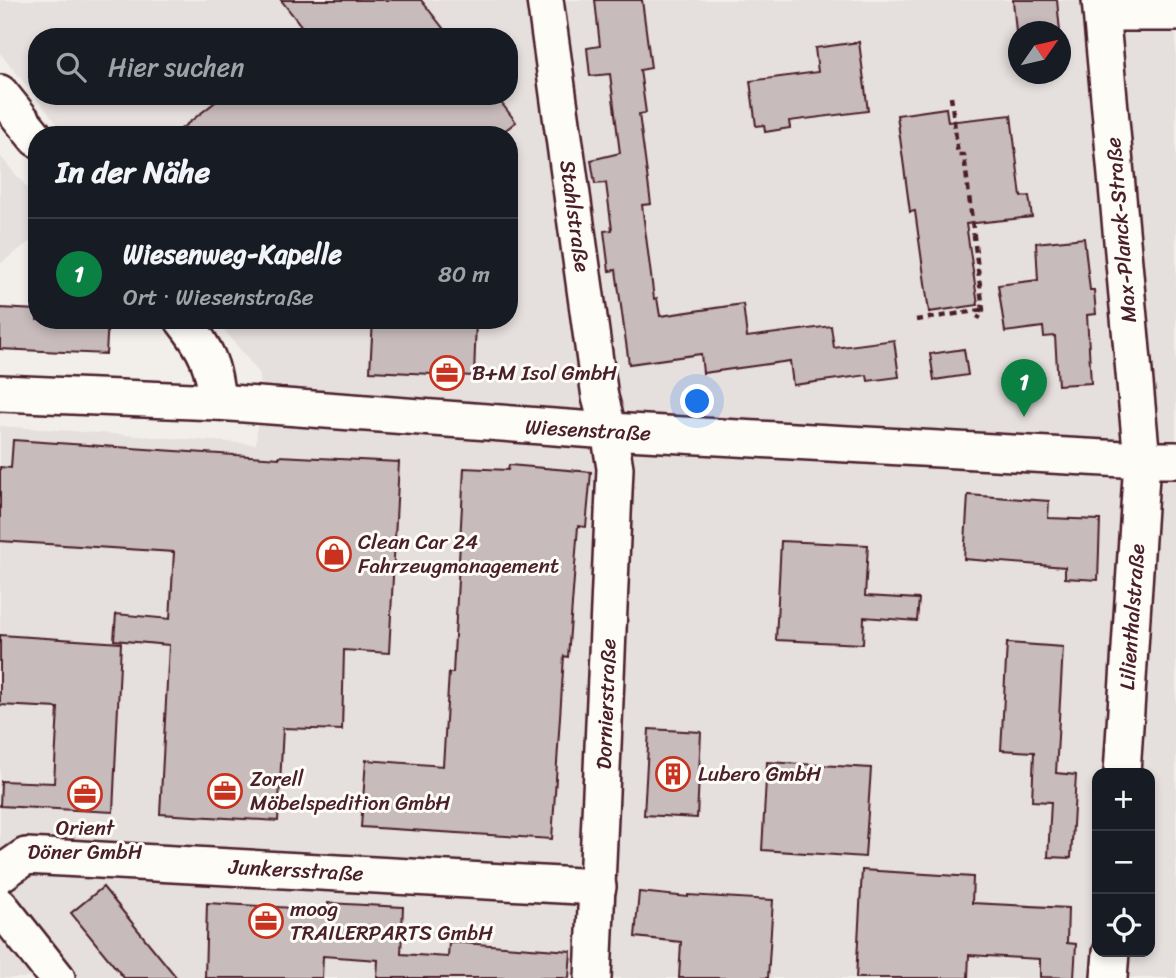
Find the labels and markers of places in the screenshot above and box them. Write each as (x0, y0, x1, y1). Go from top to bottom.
office icon: B+M Isol GmbH (428, 354, 466, 392)
place label: B+M Isol GmbH (472, 354, 617, 392)
pin: 1 (1001, 359, 1047, 417)
place label: Clean Car 24 Fahrzeugmanagement (358, 523, 559, 585)
shop icon: Clean Car 24 Fahrzeugmanagement (315, 535, 353, 573)
building icon: Lubero GmbH (654, 755, 692, 793)
place label: Lubero GmbH (698, 755, 821, 793)
place label: Zorell Möbelspedition GmbH (250, 760, 451, 822)
office icon: Zorell Möbelspedition GmbH (206, 772, 244, 810)
office icon: Orient Döner GmbH (66, 775, 104, 813)
place label: Orient Döner GmbH (27, 809, 143, 871)
place label: moog TRAILERPARTS GmbH (290, 890, 493, 952)
office icon: moog TRAILERPARTS GmbH (247, 902, 285, 940)

